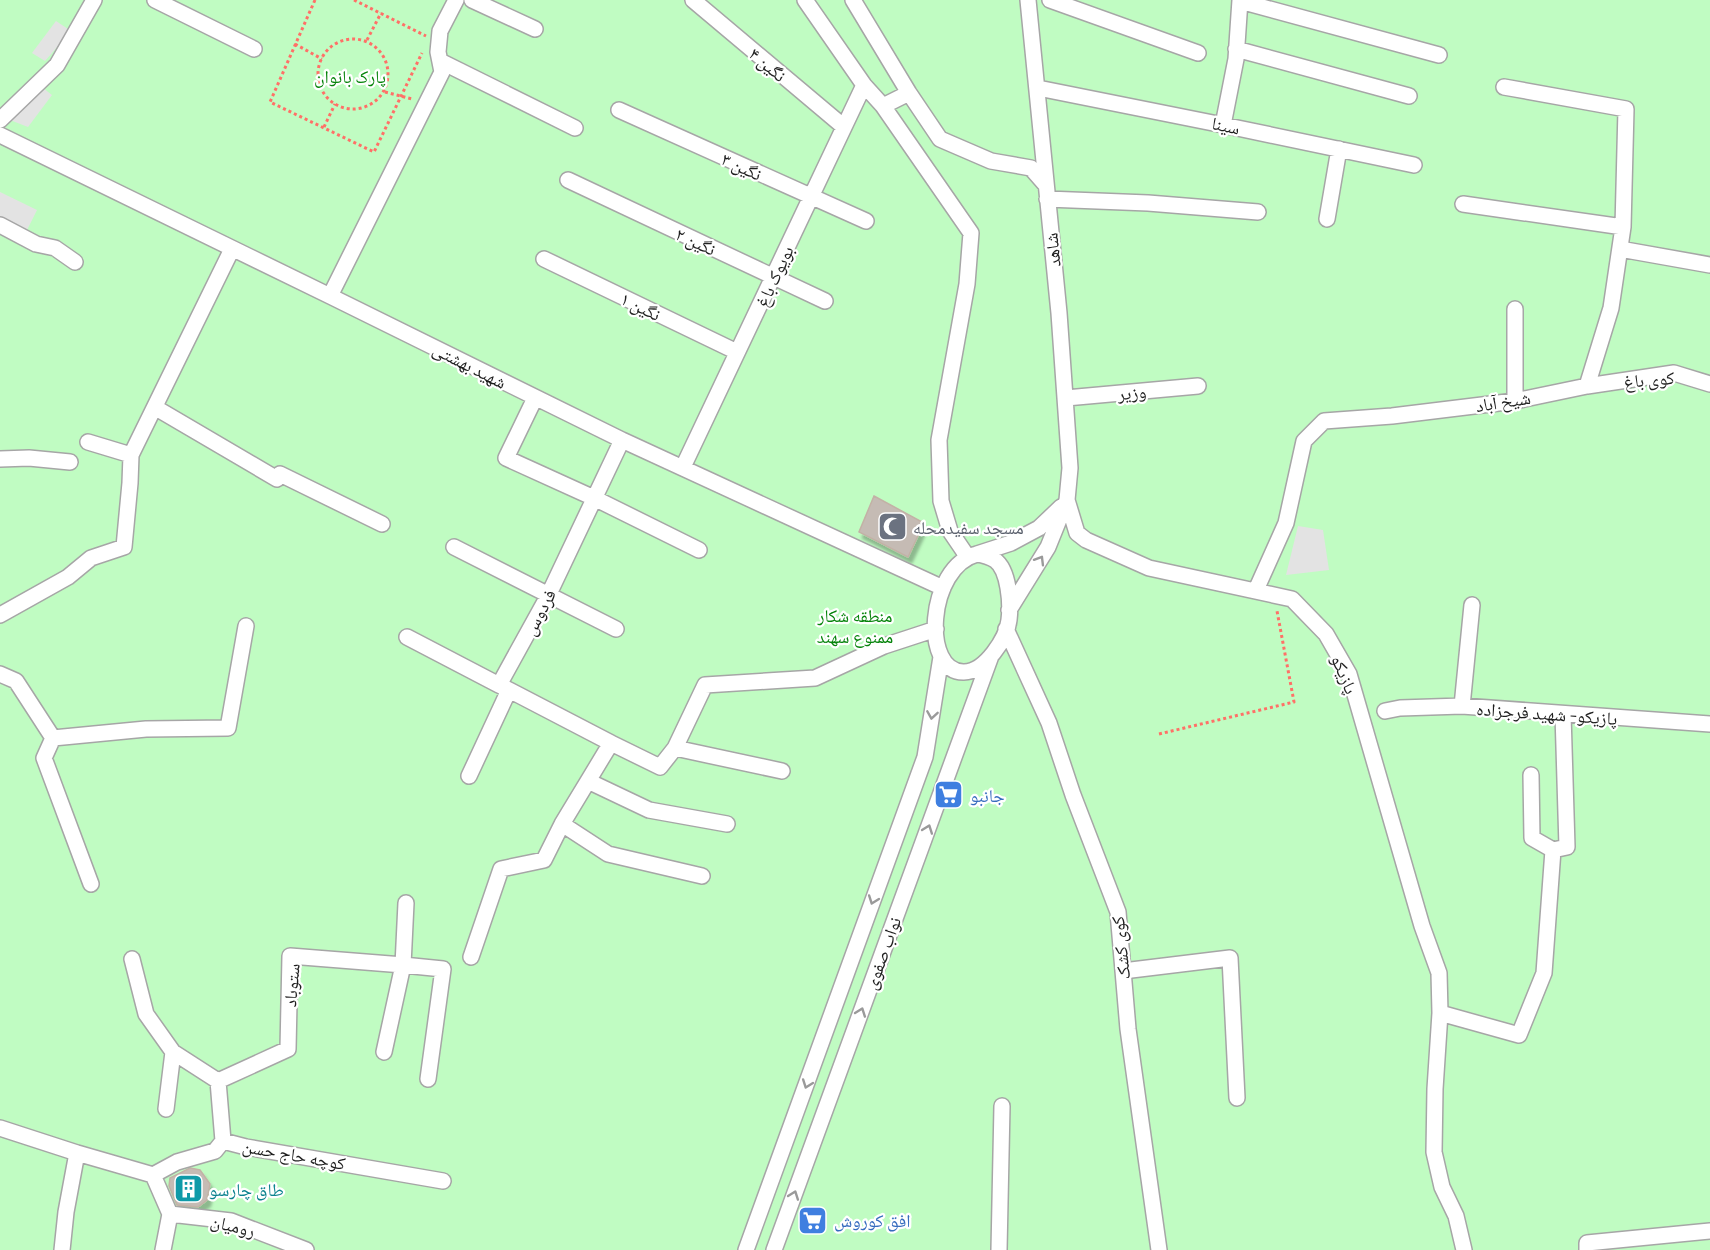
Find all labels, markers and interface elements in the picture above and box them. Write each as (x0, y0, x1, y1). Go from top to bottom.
street label: نگین ۴ (744, 42, 791, 87)
park label: پارک بانوان (314, 65, 386, 88)
street label: سینا (1210, 111, 1242, 139)
street label: نگین ۳ (718, 147, 766, 186)
street label: نگین ۲ (672, 222, 720, 261)
street label: شاهد (1039, 232, 1065, 268)
street label: بویوک باغ (750, 242, 799, 311)
street label: نگین ۱ (617, 287, 665, 326)
street label: شهید بهشتی (429, 337, 511, 394)
street label: کوی باغ (1623, 366, 1676, 393)
street label: وزیر (1116, 380, 1147, 405)
street label: شیخ آباد (1474, 386, 1532, 418)
mosque icon: مسجد سفیدمحله (876, 511, 908, 543)
place label: مسجد سفیدمحله (913, 516, 1024, 538)
one-way arrow (1032, 556, 1044, 566)
street label: فردوس (518, 585, 561, 639)
park label: منطقه شکار ممنوع سهند (816, 604, 893, 648)
street label: پازیکو (1326, 651, 1363, 697)
street label: پازیکو- شهید فرجزاده (1476, 697, 1618, 730)
one-way arrow (926, 710, 938, 720)
supermarket icon: جانبو (933, 779, 965, 811)
place label: جانبو (970, 784, 1005, 807)
one-way arrow (920, 824, 933, 834)
one-way arrow (868, 894, 881, 905)
street label: نواب صفوی (859, 914, 906, 993)
street label: کوی کشک (1106, 914, 1135, 981)
street label: ستوباد (278, 962, 304, 1008)
one-way arrow (853, 1007, 866, 1018)
one-way arrow (801, 1078, 814, 1089)
street label: کوچه حاج حسن (241, 1134, 348, 1176)
building icon: طاق چارسو (172, 1173, 204, 1205)
place label: طاق چارسو (209, 1178, 284, 1201)
one-way arrow (787, 1190, 800, 1201)
supermarket icon: افق کوروش (797, 1204, 829, 1236)
street label: رومیان (208, 1209, 258, 1242)
place label: افق کوروش (834, 1209, 911, 1232)

